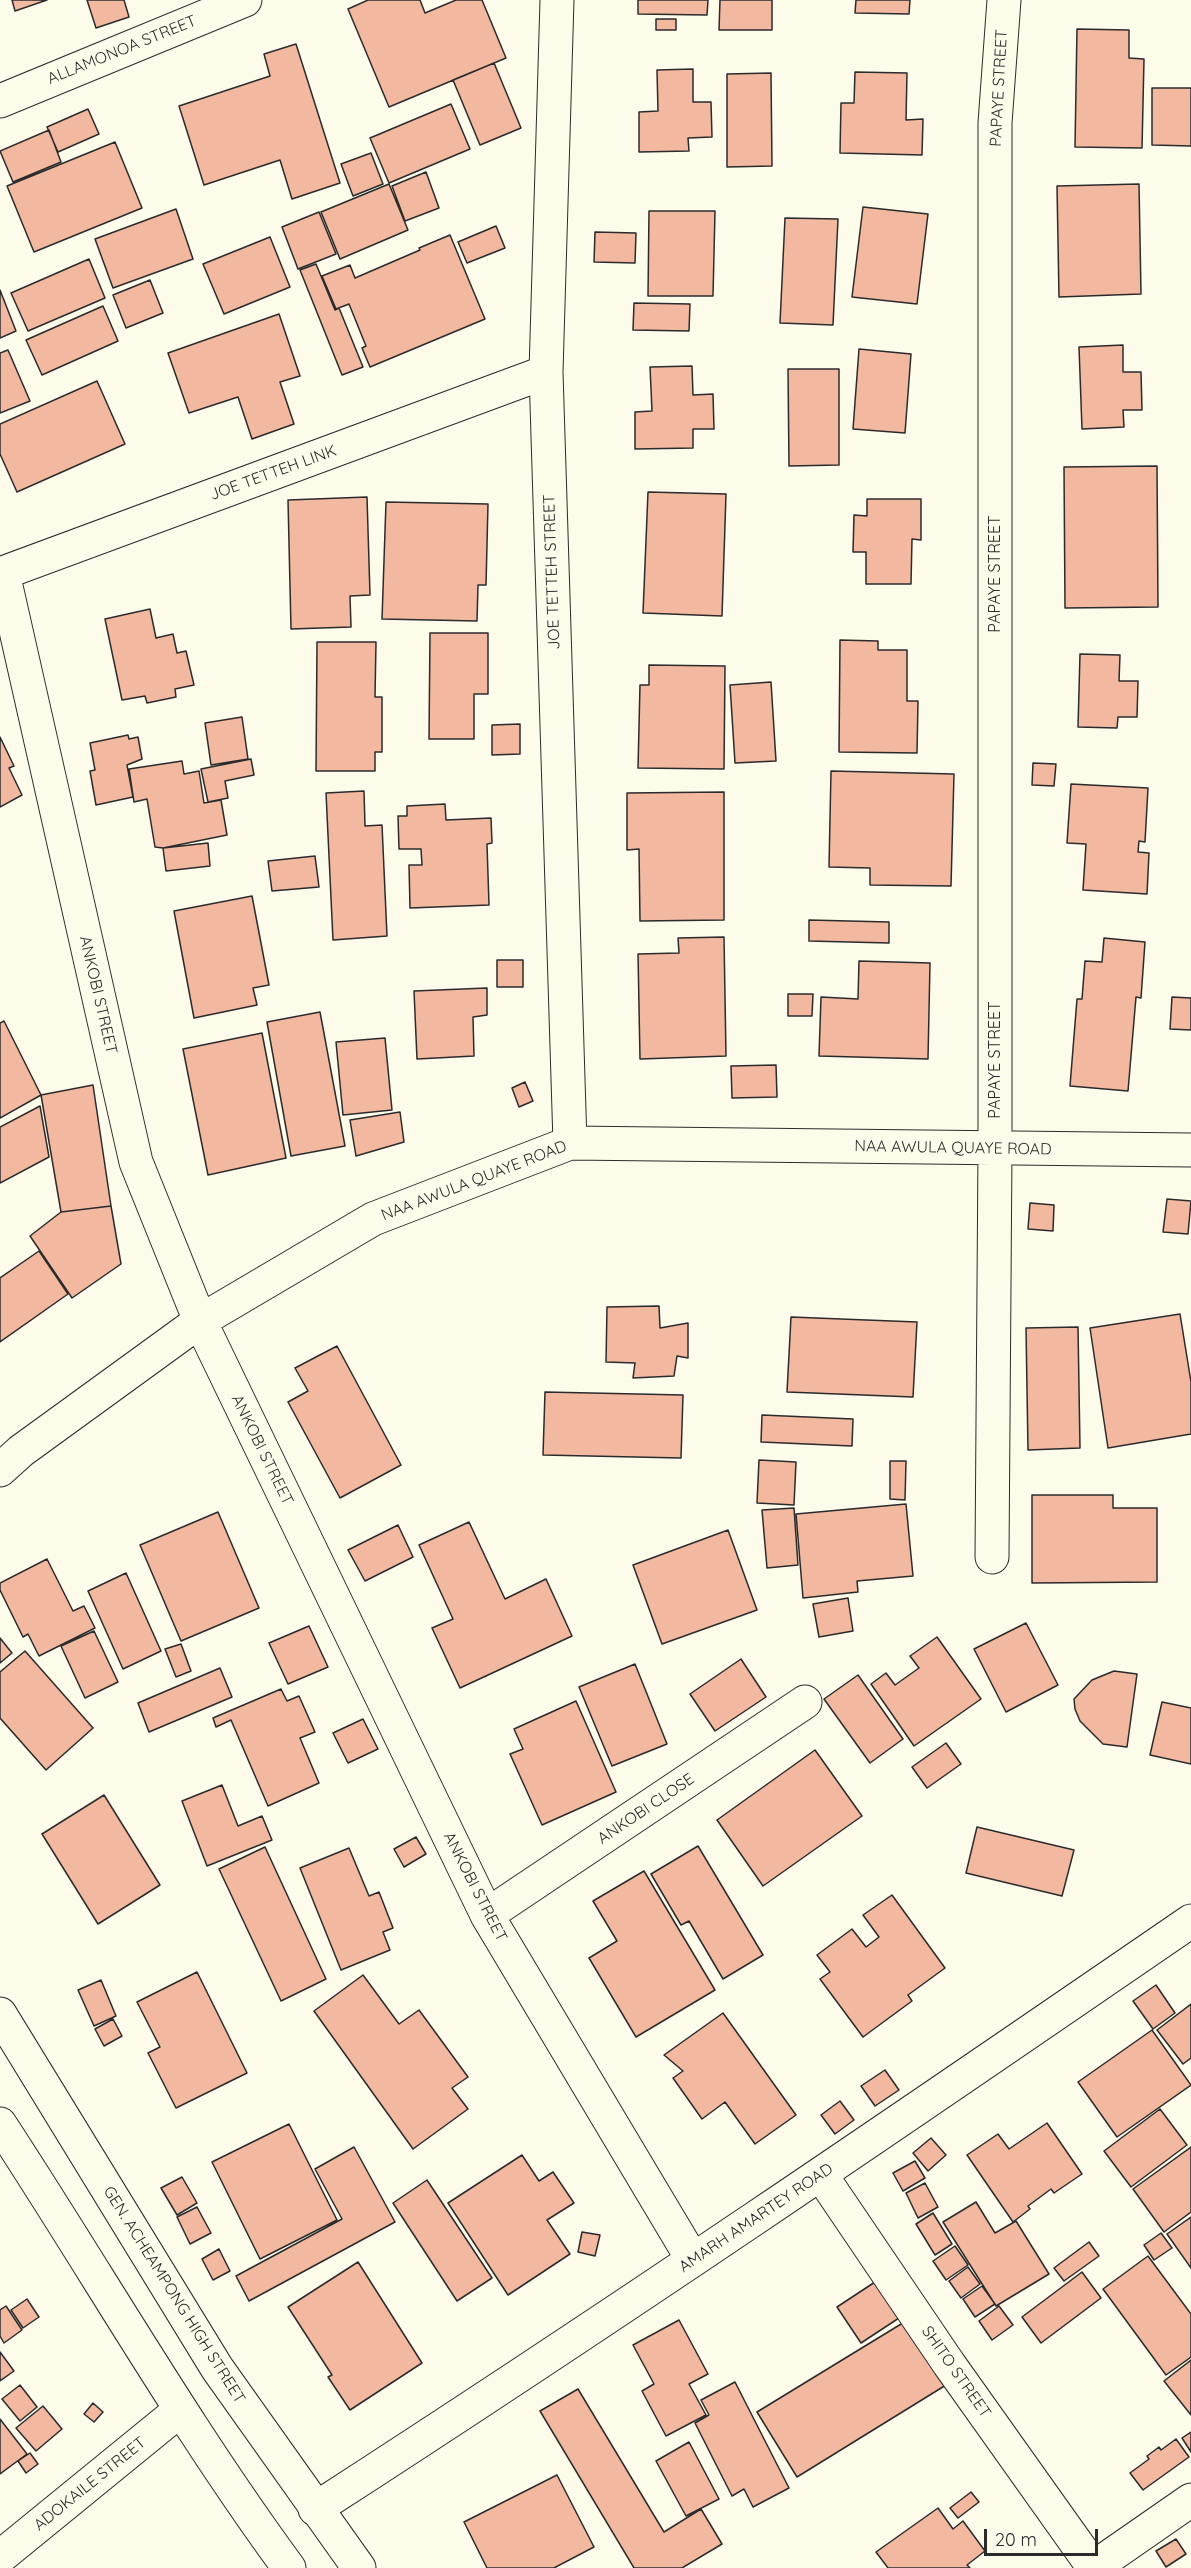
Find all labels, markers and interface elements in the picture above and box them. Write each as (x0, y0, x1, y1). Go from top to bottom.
street label: ALLAMONOA STREET (45, 11, 199, 89)
street label: PAPAYE STREET (986, 29, 1012, 147)
street label: JOE TETTEH LINK (207, 441, 339, 505)
street label: JOE TETTEH STREET (540, 494, 564, 650)
street label: PAPAYE STREET (985, 515, 1005, 633)
street label: ANKOBI STREET (75, 934, 121, 1056)
street label: PAPAYE STREET (985, 1001, 1005, 1119)
street label: NAA AWULA QUAYE ROAD (379, 1137, 569, 1225)
street label: NAA AWULA QUAYE ROAD (854, 1137, 1052, 1159)
street label: ANKOBI STREET (227, 1392, 297, 1508)
street label: ANKOBI CLOSE (594, 1770, 698, 1848)
street label: ANKOBI STREET (439, 1829, 511, 1945)
street label: AMARH AMARTEY ROAD (675, 2159, 837, 2277)
street label: GEN. ACHEAMPONG HIGH STREET (99, 2183, 249, 2407)
street label: SHITO STREET (917, 2322, 995, 2422)
street label: ADOKAILE STREET (30, 2433, 150, 2535)
scale bar (987, 2517, 1101, 2555)
text: 20 m (995, 2528, 1037, 2551)

